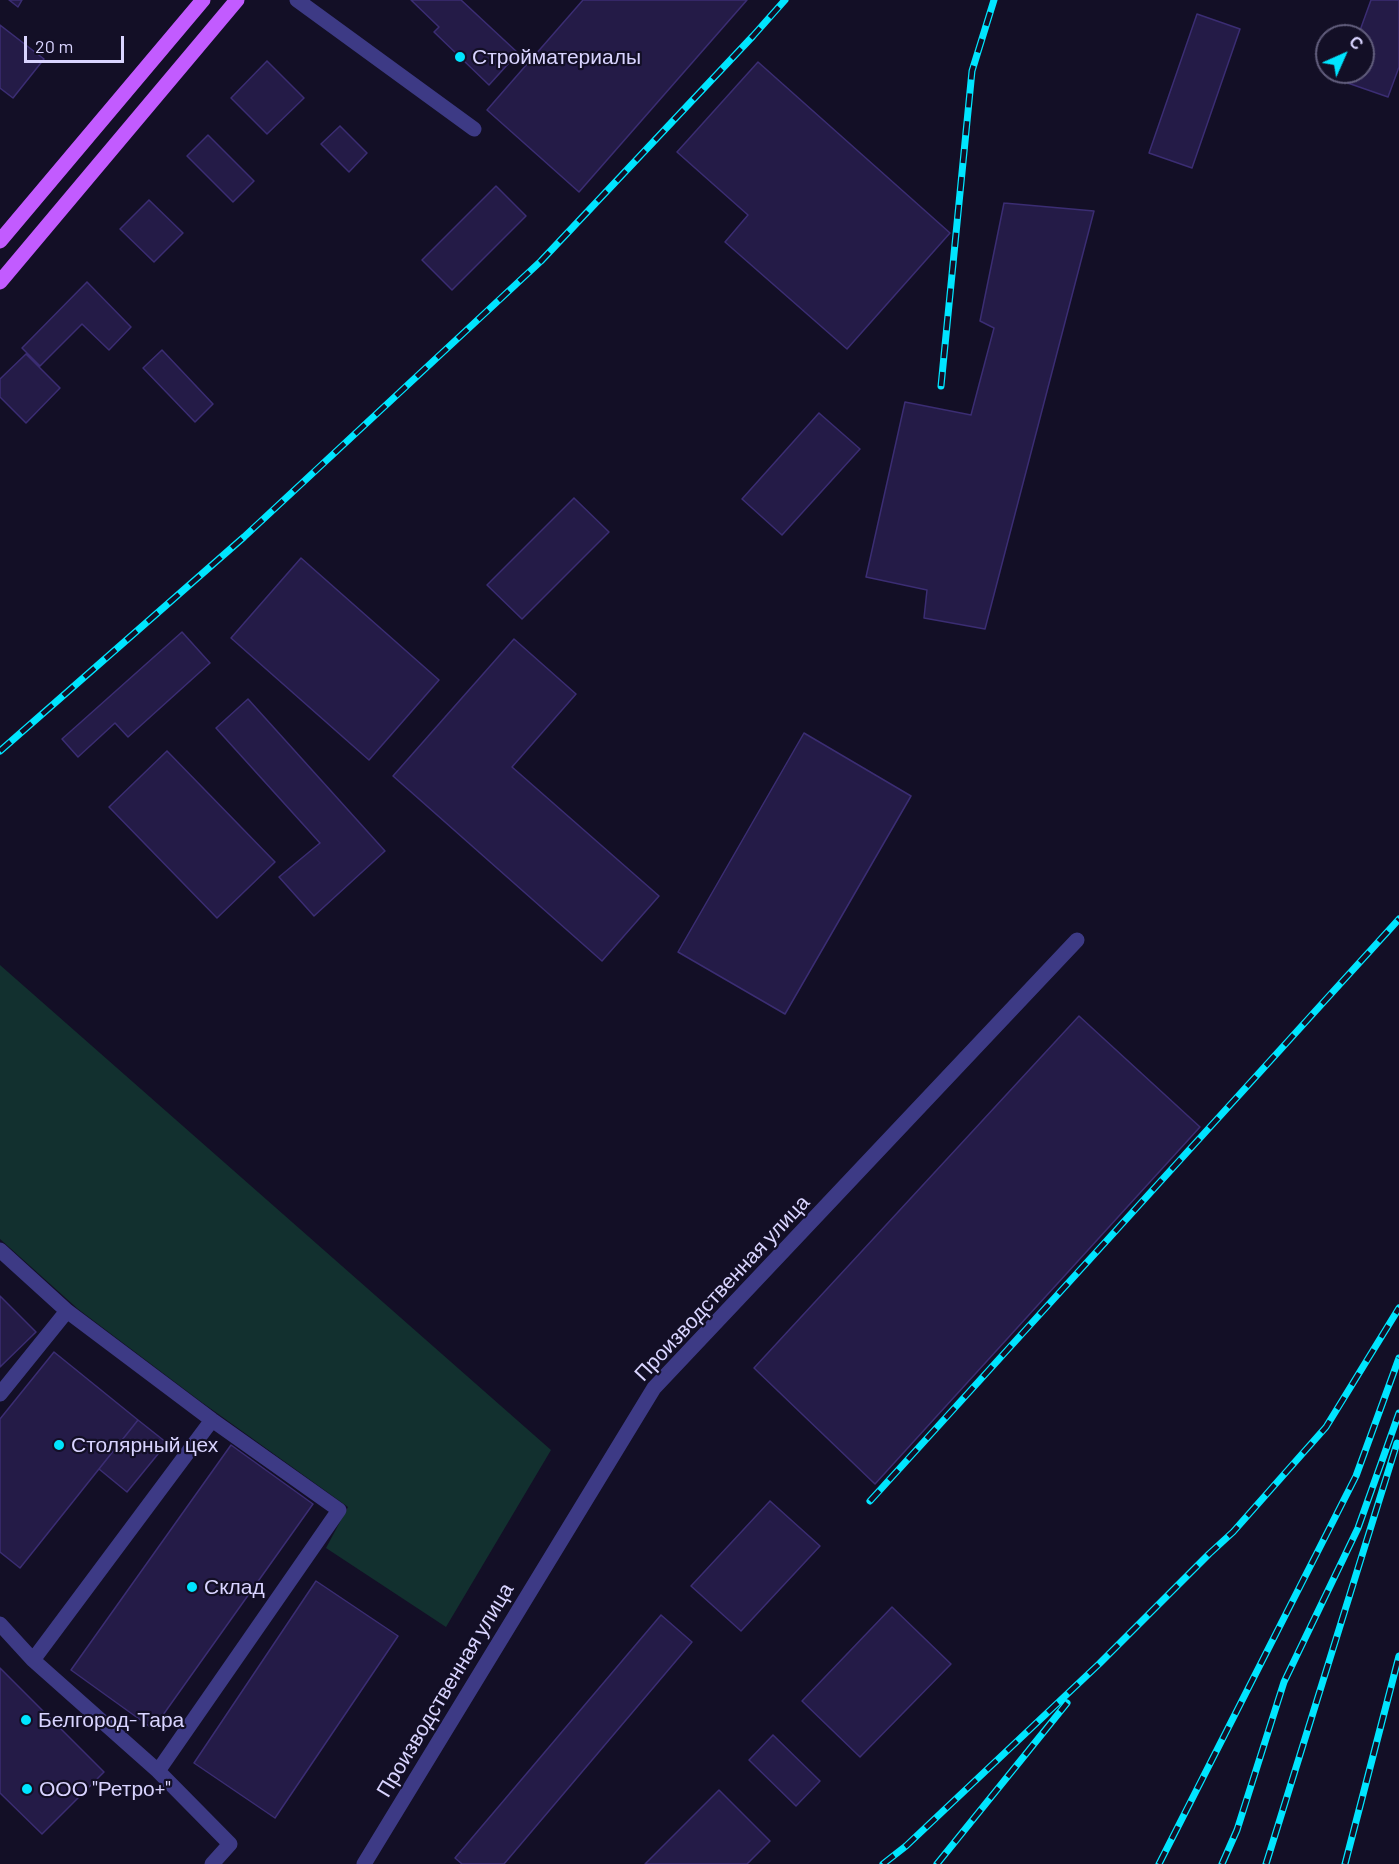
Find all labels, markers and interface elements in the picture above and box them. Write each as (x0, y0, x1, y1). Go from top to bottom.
scale bar (27, 24, 128, 62)
north arrow (1315, 24, 1375, 84)
text: С (1346, 32, 1367, 53)
text: 20 m (35, 35, 73, 57)
place label: Стройматериалы (472, 44, 641, 70)
marker: Стройматериалы (453, 50, 467, 64)
street label: Производственная улица (629, 1190, 815, 1386)
place label: Столярный цех (71, 1432, 218, 1458)
marker: Столярный цех (52, 1438, 66, 1452)
place label: Склад (204, 1574, 265, 1600)
street label: Производственная улица (371, 1578, 519, 1802)
marker: Склад (185, 1580, 199, 1594)
place label: Белгород-Тара (38, 1707, 184, 1733)
marker: Белгород-Тара (19, 1713, 33, 1727)
place label: ООО "Ретро+" (39, 1776, 171, 1802)
marker: ООО "Ретро+" (20, 1782, 34, 1796)

